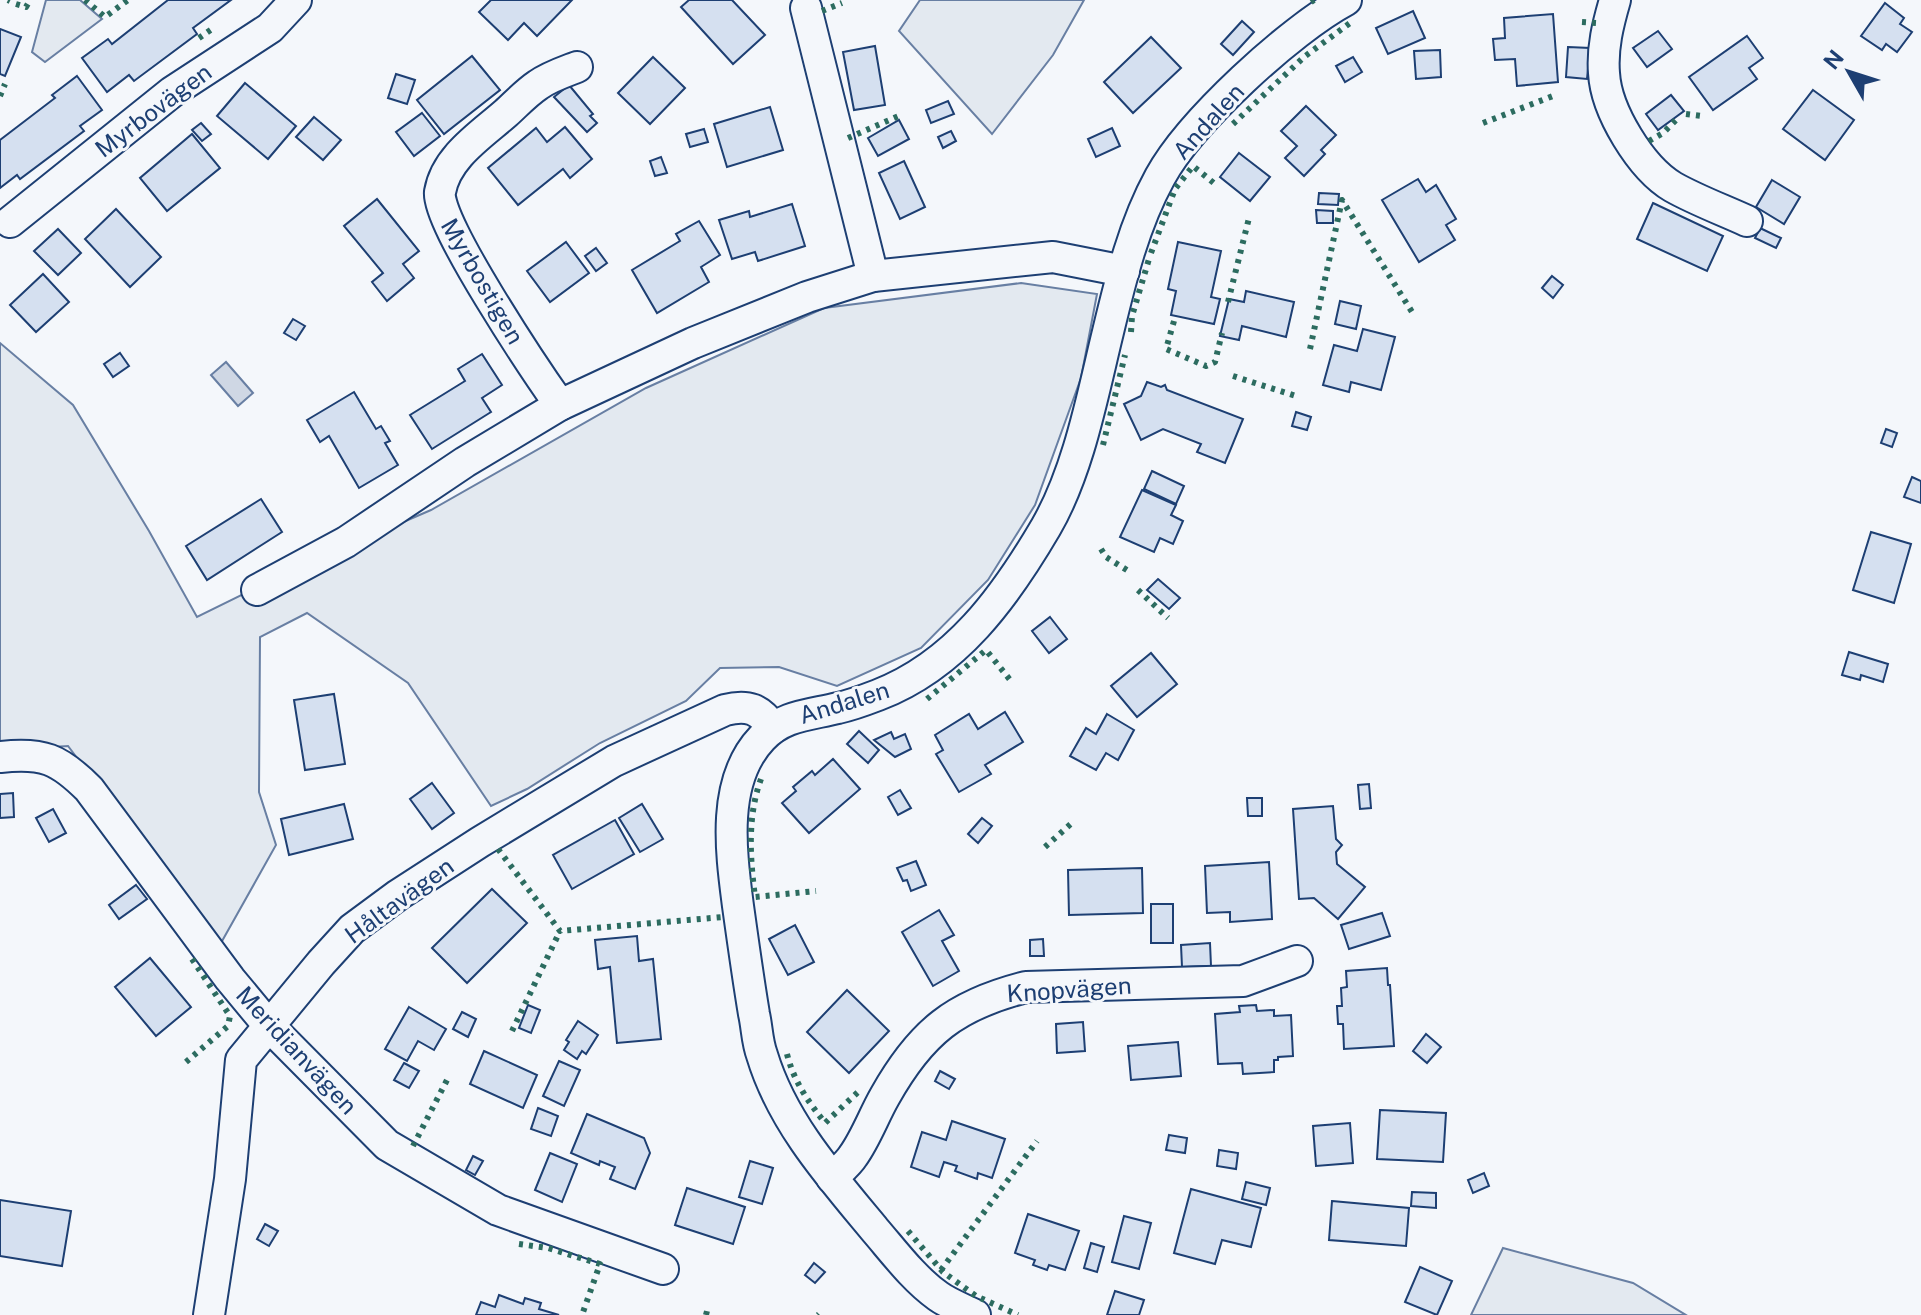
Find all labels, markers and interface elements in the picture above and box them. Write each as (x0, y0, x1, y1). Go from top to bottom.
north arrow (1809, 32, 1889, 112)
text: N (1818, 45, 1849, 74)
street label: Myrbovägen (89, 57, 217, 163)
street label: Andalen (1167, 77, 1249, 165)
street label: Myrbostigen (436, 213, 530, 349)
street label: Andalen (796, 675, 892, 729)
street label: Håltavägen (339, 851, 459, 949)
street label: Knopvägen (1006, 971, 1132, 1007)
street label: Meridianvägen (231, 980, 363, 1120)

